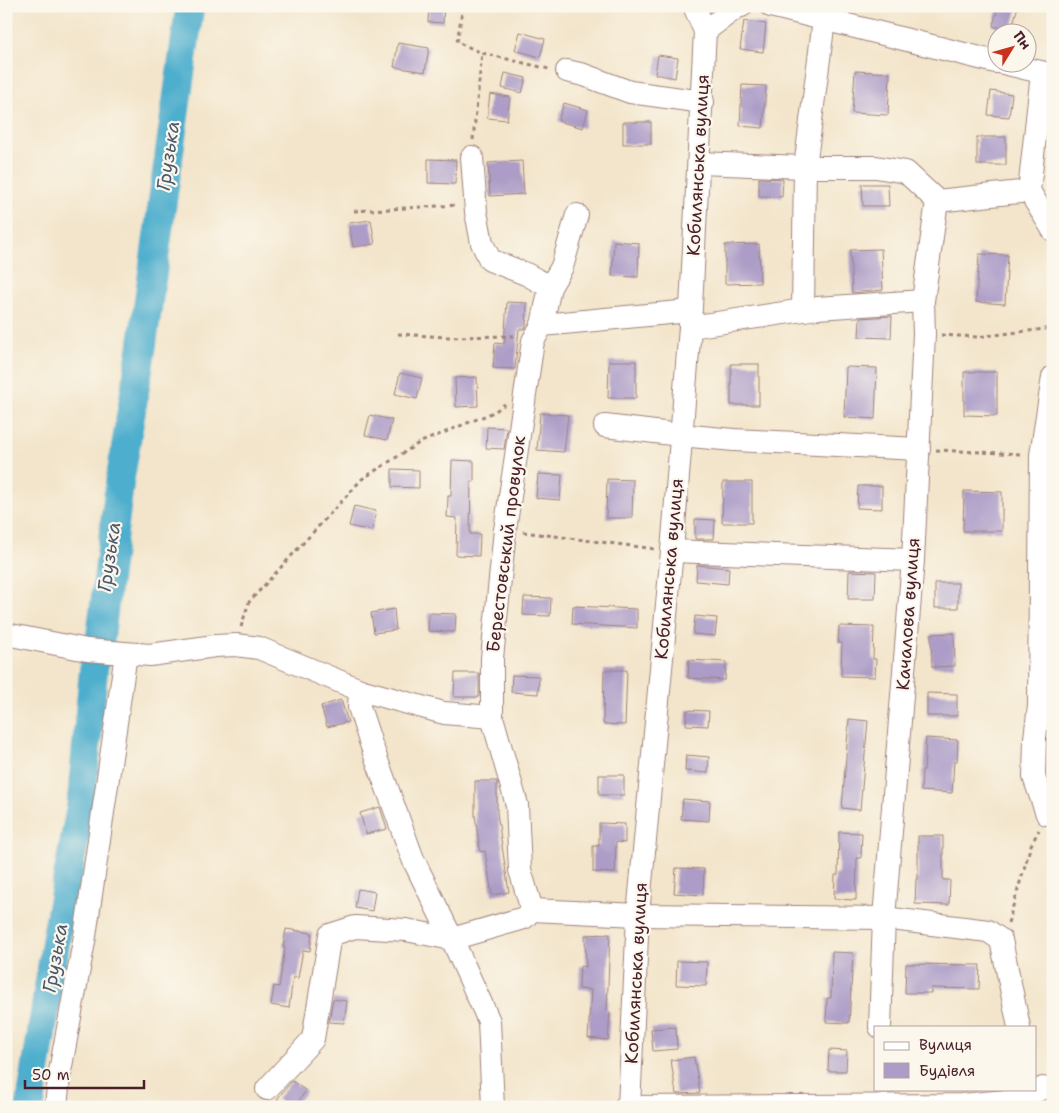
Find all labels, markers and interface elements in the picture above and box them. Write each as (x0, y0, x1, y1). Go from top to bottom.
north arrow (986, 22, 1036, 72)
text: Пн (1010, 27, 1035, 53)
street label: Кобилянська вулиця (681, 74, 715, 256)
water label: Грузька (151, 119, 185, 193)
street label: Берестовський провулок (481, 434, 531, 654)
street label: Кобилянська вулиця (649, 477, 689, 661)
water label: Грузька (92, 520, 126, 594)
street label: Качалова вулиця (891, 537, 925, 691)
street label: Кобилянська вулиця (619, 882, 653, 1064)
water label: Грузька (37, 921, 73, 995)
legend (874, 1026, 1036, 1090)
text: Вулиця (919, 1035, 972, 1055)
scale bar (25, 1058, 144, 1090)
text: Будівля (919, 1061, 975, 1081)
text: 50 m (32, 1065, 70, 1085)

